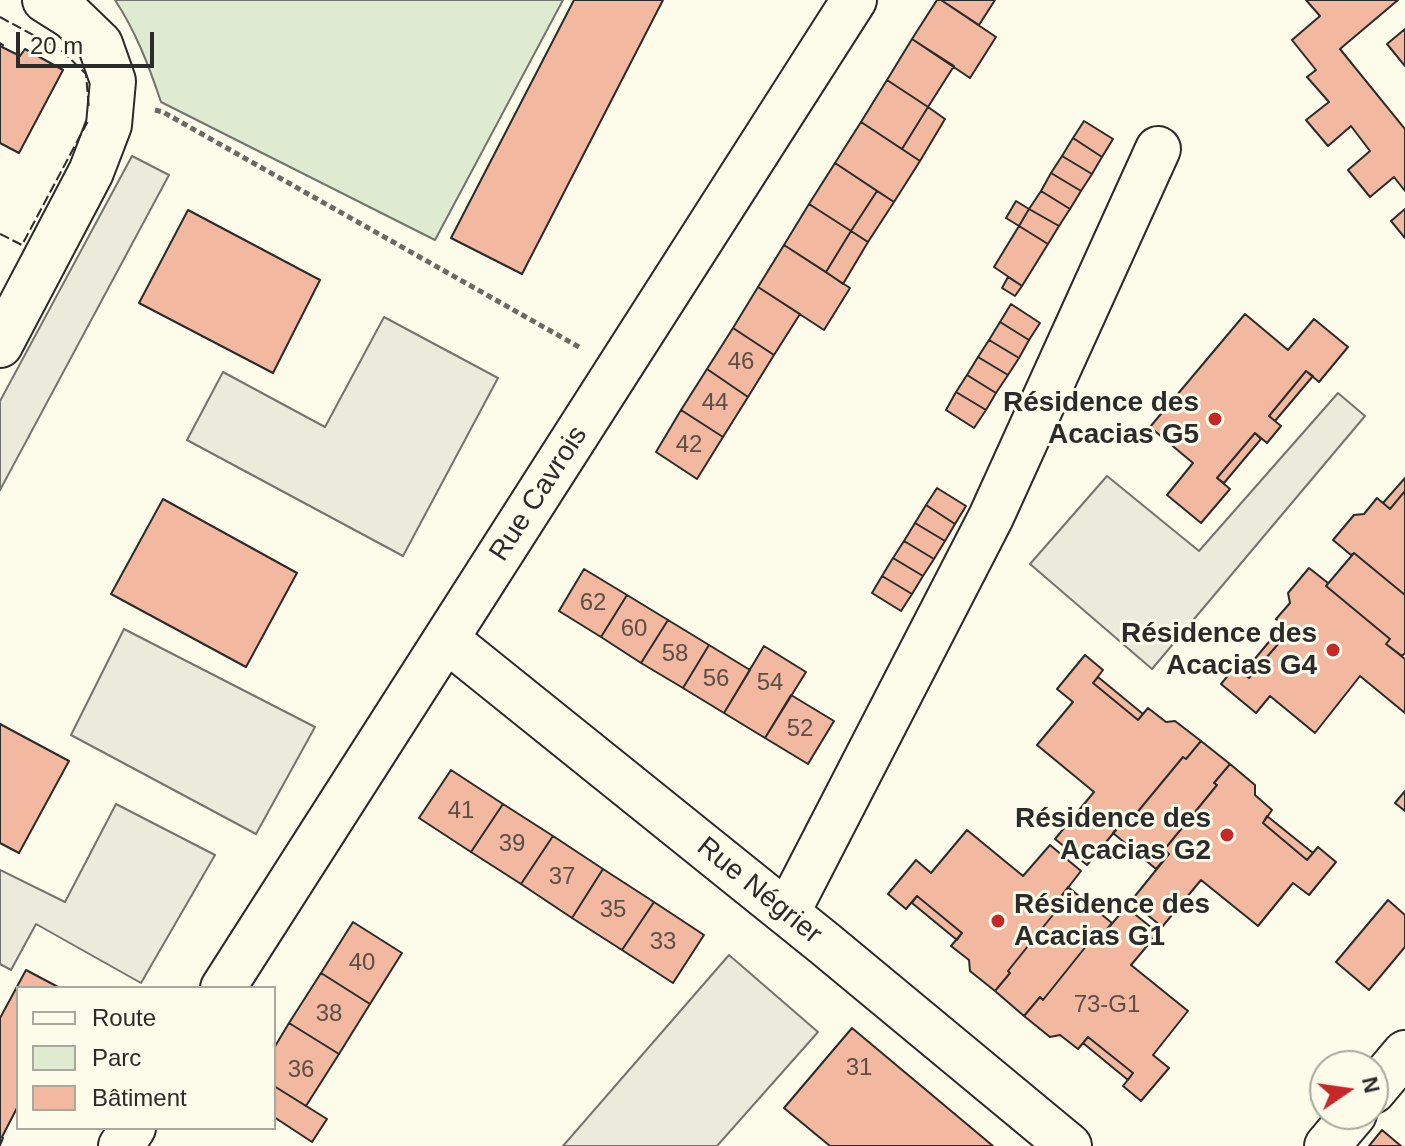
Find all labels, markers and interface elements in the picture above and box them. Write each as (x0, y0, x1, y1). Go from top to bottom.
scale bar (20, 16, 158, 66)
text: 20 m (30, 32, 83, 59)
house number: 46 (728, 348, 754, 376)
place label: Résidence des Acacias G5 (1003, 386, 1199, 452)
house number: 44 (702, 389, 728, 417)
marker: Résidence des Acacias G5 (1206, 410, 1224, 428)
street label: Rue Cavrois (483, 420, 595, 568)
house number: 42 (676, 431, 702, 459)
house number: 62 (580, 589, 606, 617)
house number: 60 (621, 615, 647, 643)
place label: Résidence des Acacias G4 (1121, 617, 1317, 683)
house number: 58 (662, 640, 688, 668)
marker: Résidence des Acacias G4 (1324, 641, 1342, 659)
house number: 56 (703, 665, 729, 693)
house number: 54 (757, 669, 783, 697)
house number: 52 (787, 715, 813, 743)
house number: 41 (448, 797, 474, 825)
place label: Résidence des Acacias G2 (1015, 802, 1211, 868)
marker: Résidence des Acacias G2 (1218, 826, 1236, 844)
house number: 39 (499, 830, 525, 858)
street label: Rue Négrier (690, 830, 828, 952)
house number: 37 (549, 863, 575, 891)
place label: Résidence des Acacias G1 (1014, 888, 1210, 954)
house number: 35 (600, 896, 626, 924)
marker: Résidence des Acacias G1 (989, 912, 1007, 930)
house number: 33 (650, 928, 676, 956)
house number: 40 (349, 949, 375, 977)
legend (16, 986, 276, 1130)
house number: 73-G1 (1074, 991, 1140, 1019)
house number: 38 (316, 1000, 342, 1028)
text: Route (92, 1004, 156, 1031)
text: Parc (92, 1044, 141, 1071)
north arrow (1309, 1050, 1389, 1130)
house number: 31 (846, 1054, 872, 1082)
house number: 36 (288, 1056, 314, 1084)
text: N (1357, 1074, 1385, 1095)
text: Bâtiment (92, 1084, 187, 1111)

